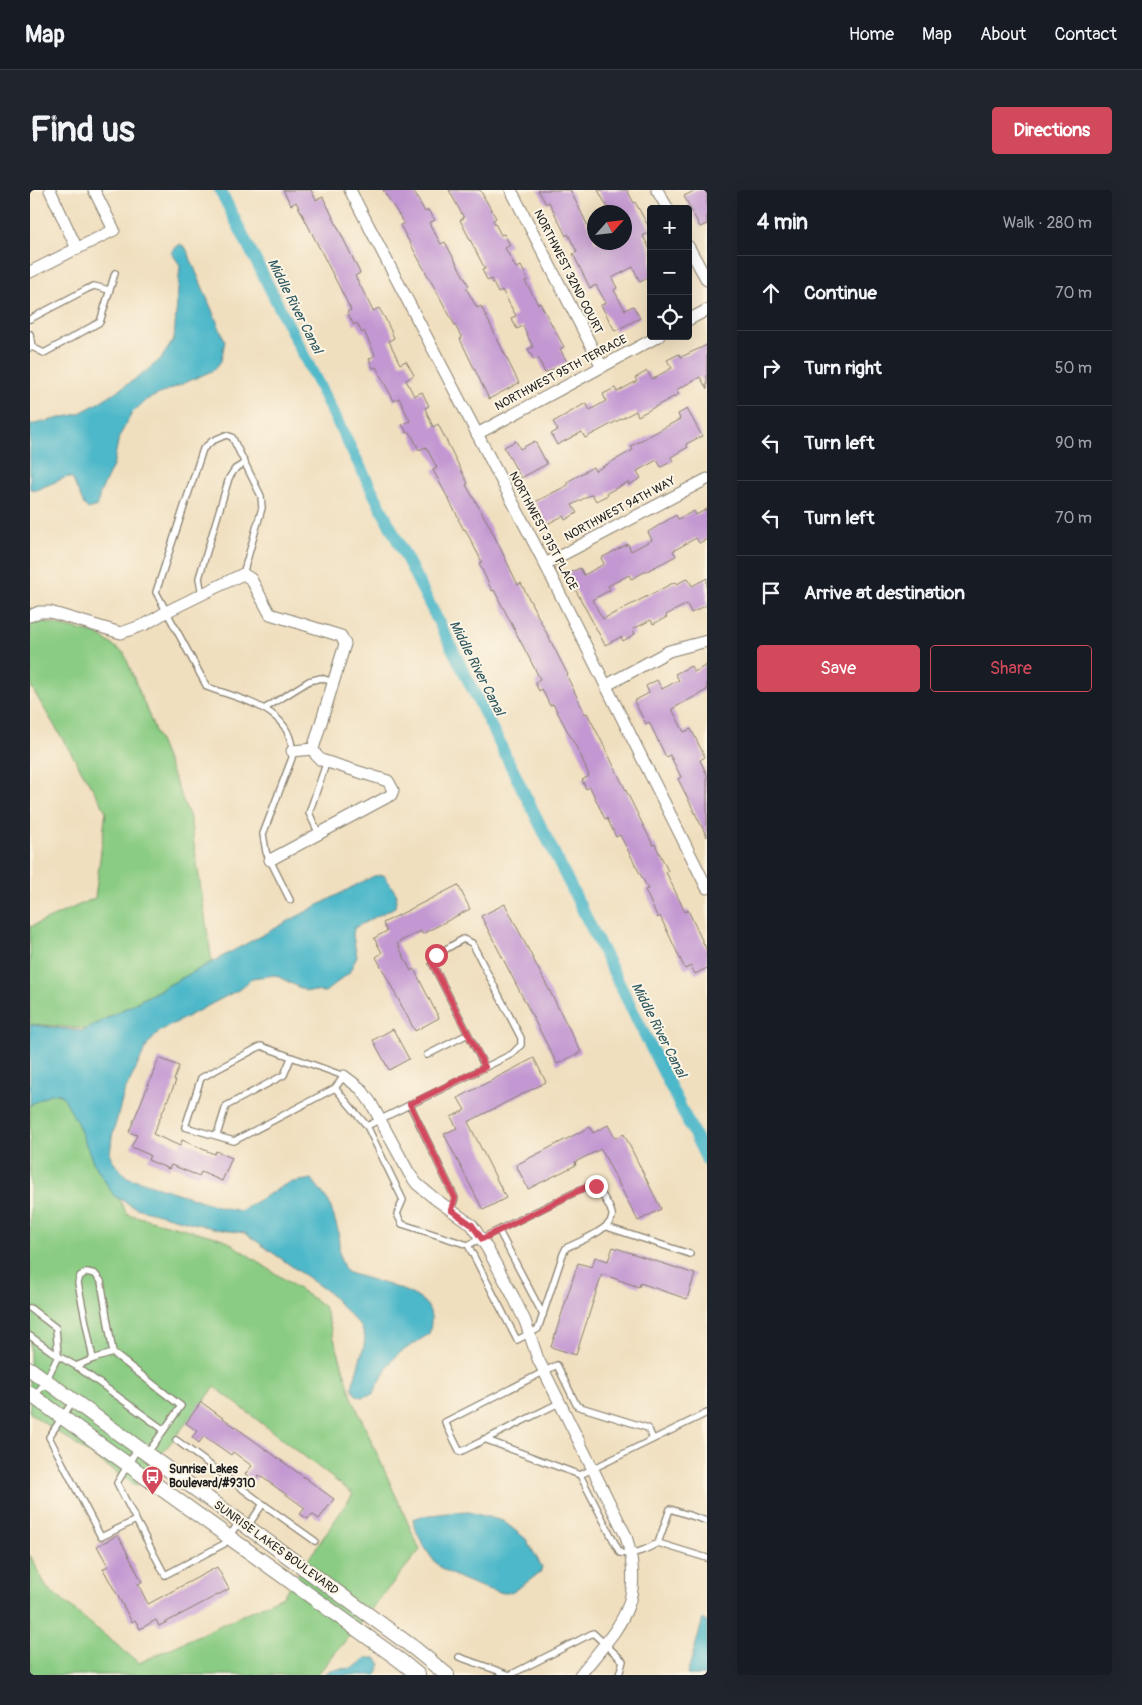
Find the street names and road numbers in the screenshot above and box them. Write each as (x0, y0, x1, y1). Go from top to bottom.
street label: NORTHWEST 32ND COURT (530, 207, 606, 337)
street label: NORTHWEST 95TH TERRACE (492, 332, 630, 414)
street label: NORTHWEST 31ST PLACE (505, 469, 581, 593)
street label: NORTHWEST 94TH WAY (562, 473, 678, 545)
street label: SUNRISE LAKES BOULEVARD (211, 1498, 342, 1599)

